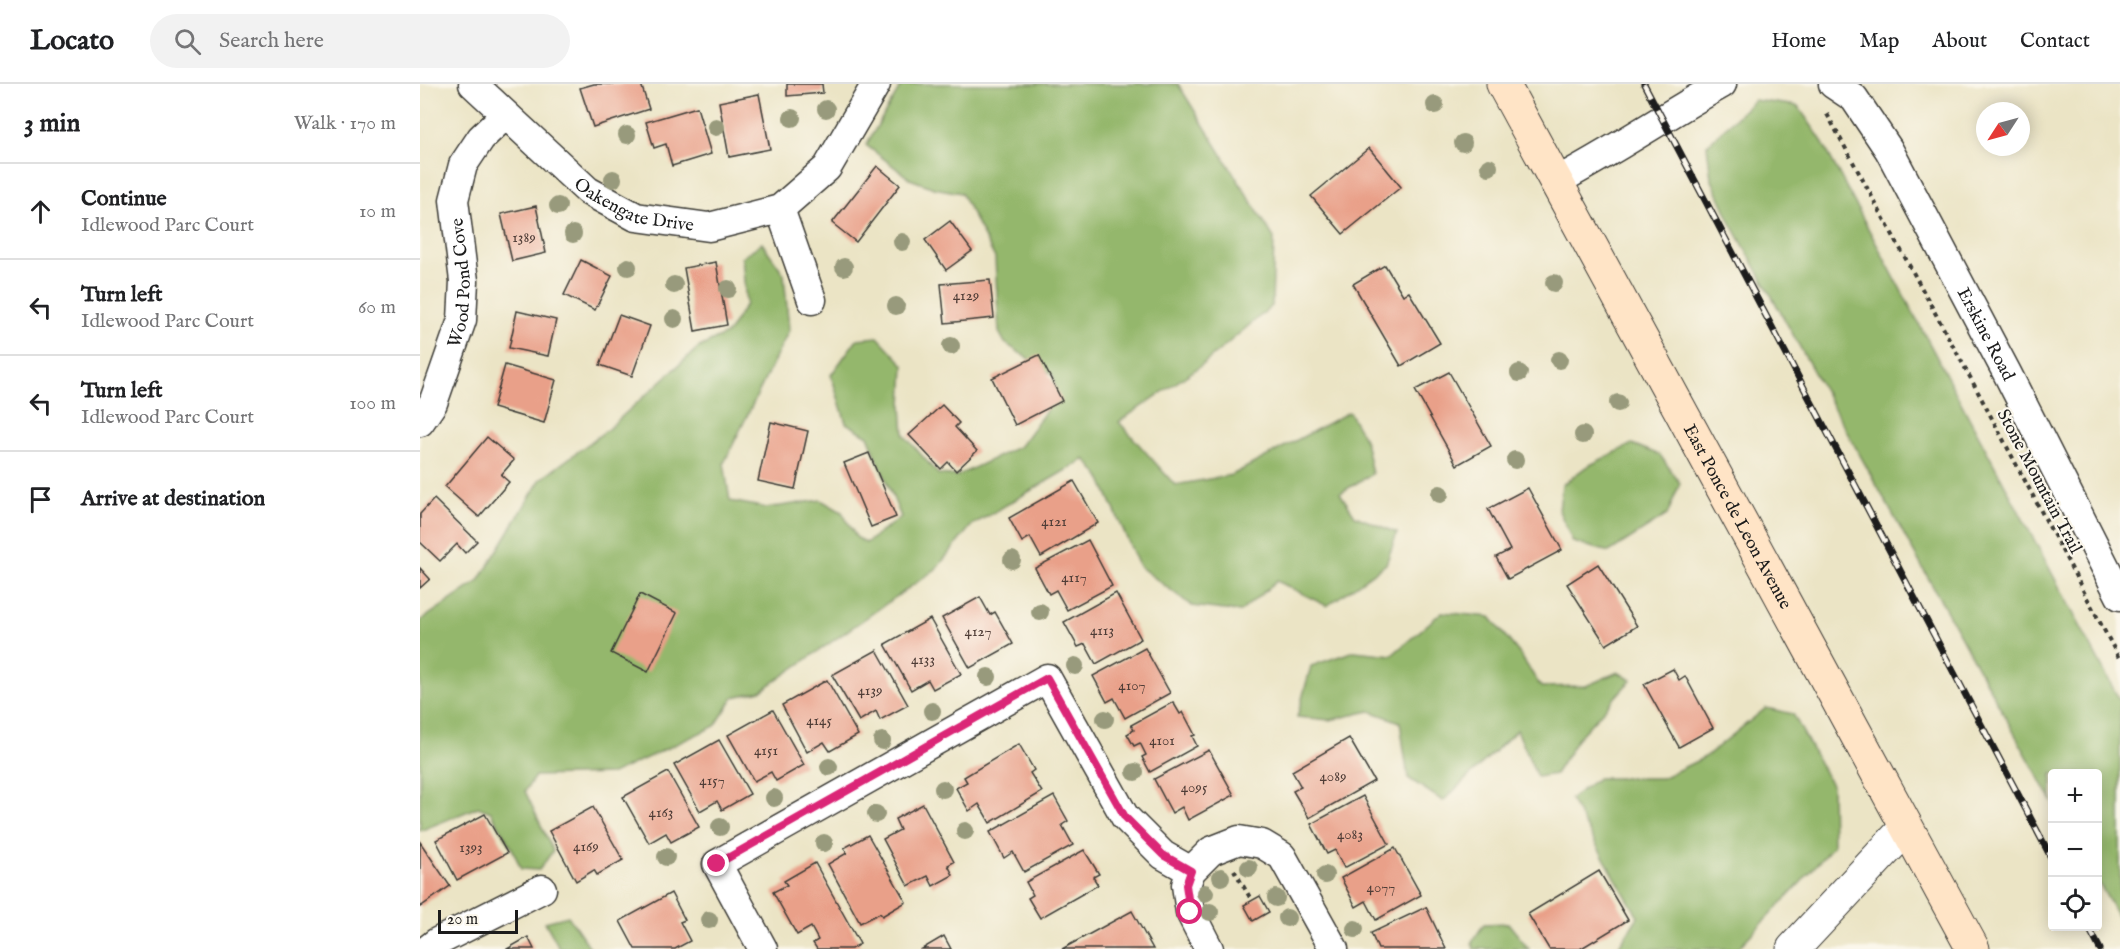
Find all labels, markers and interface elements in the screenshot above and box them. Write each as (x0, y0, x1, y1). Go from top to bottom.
search box (150, 14, 570, 68)
text: Locato (30, 24, 114, 59)
icon: search (171, 25, 204, 58)
text: Search here (219, 27, 324, 55)
text: Home (1771, 28, 1826, 55)
text: Map (1859, 28, 1899, 55)
text: About (1932, 28, 1987, 55)
text: Contact (2020, 28, 2090, 55)
north arrow (1976, 102, 2030, 156)
text: 3 min (24, 107, 80, 140)
text: Walk · 170 m (294, 111, 396, 136)
street label: Oakengate Drive (568, 173, 695, 238)
text: Continue (81, 185, 167, 213)
icon: ahead (24, 195, 57, 228)
text: 10 m (359, 199, 396, 224)
text: Idlewood Parc Court (81, 213, 254, 238)
street label: Wood Pond Cove (443, 217, 477, 351)
house number: 1389 (512, 228, 536, 247)
text: Turn left (81, 281, 163, 309)
street label: Erskine Road (1951, 284, 2019, 385)
house number: 4129 (953, 286, 979, 305)
icon: left (24, 291, 57, 324)
text: 60 m (358, 295, 396, 320)
text: Idlewood Parc Court (81, 309, 254, 334)
text: Turn left (81, 377, 163, 405)
icon: left (24, 387, 57, 420)
text: 100 m (349, 391, 396, 416)
text: Idlewood Parc Court (81, 405, 254, 430)
street label: Stone Mountain Trail (1991, 406, 2086, 558)
street label: East Ponce de Leon Avenue (1677, 420, 1796, 614)
icon: arrive (24, 483, 57, 516)
text: Arrive at destination (81, 485, 265, 513)
house number: 4121 (1041, 512, 1067, 531)
house number: 4117 (1061, 568, 1087, 587)
house number: 4113 (1090, 621, 1114, 640)
house number: 4127 (965, 622, 991, 641)
house number: 4133 (911, 650, 935, 669)
house number: 4107 (1118, 676, 1146, 695)
house number: 4139 (857, 681, 883, 700)
house number: 4145 (806, 711, 832, 730)
house number: 4101 (1149, 731, 1175, 750)
house number: 4151 (754, 741, 778, 760)
house number: 4089 (1319, 767, 1347, 786)
map controls (2048, 769, 2102, 931)
button: + (2048, 769, 2102, 823)
house number: 4157 (699, 771, 725, 790)
house number: 4095 (1181, 778, 1208, 797)
house number: 4163 (649, 803, 673, 822)
button: − (2048, 823, 2102, 877)
house number: 4083 (1337, 825, 1363, 844)
house number: 4169 (573, 837, 599, 856)
house number: 1393 (459, 838, 483, 857)
route end (703, 850, 729, 876)
button: locate (2048, 877, 2102, 931)
house number: 4077 (1367, 878, 1395, 897)
route start (1176, 898, 1202, 924)
scale bar (438, 907, 518, 934)
text: 20 m (447, 910, 478, 930)

